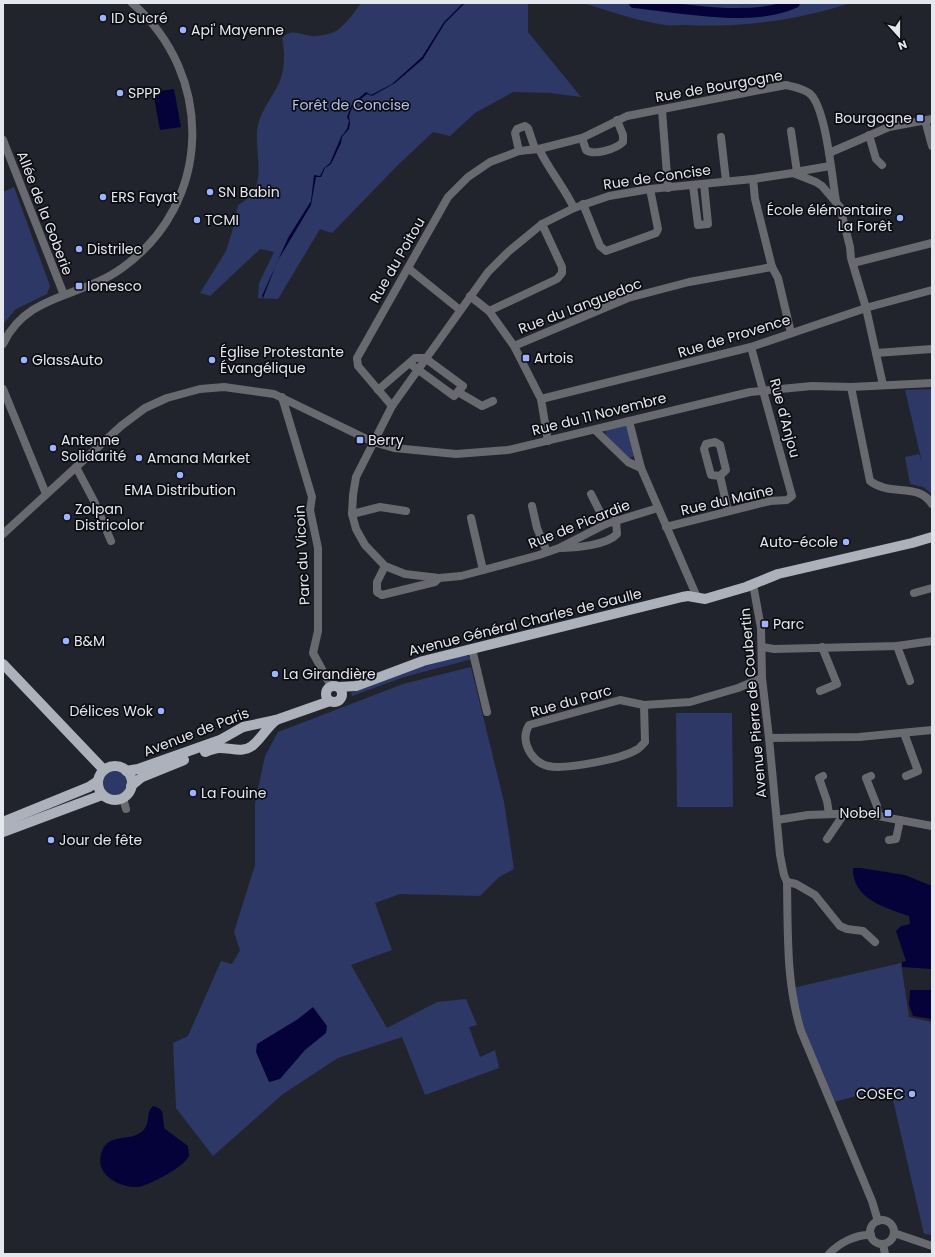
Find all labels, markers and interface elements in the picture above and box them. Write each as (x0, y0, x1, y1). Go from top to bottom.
place label: ID Sucré (111, 8, 168, 28)
marker: ID Sucré (98, 13, 108, 23)
north arrow (879, 16, 919, 56)
place label: Api' Mayenne (191, 20, 284, 40)
marker: Api' Mayenne (178, 25, 188, 35)
text: N (896, 36, 909, 54)
street label: Rue de Bourgogne (654, 65, 785, 107)
place label: SPPP (128, 83, 161, 103)
marker: SPPP (115, 88, 125, 98)
park label: Forêt de Concise (292, 95, 410, 115)
place label: Bourgogne (835, 108, 912, 128)
marker: Bourgogne (915, 113, 925, 123)
street label: Allée de la Goberie (12, 148, 78, 278)
street label: Rue de Concise (602, 160, 712, 194)
place label: SN Babin (218, 182, 280, 202)
place label: ERS Fayat (111, 187, 178, 207)
marker: SN Babin (205, 187, 215, 197)
marker: ERS Fayat (98, 192, 108, 202)
place label: École élémentaire La Forêt (767, 200, 892, 236)
place label: TCMI (205, 210, 239, 230)
marker: École élémentaire La Forêt (895, 213, 905, 223)
street label: Rue du Poitou (364, 214, 430, 306)
marker: TCMI (192, 215, 202, 225)
place label: Distrilec (87, 239, 142, 259)
marker: Distrilec (74, 244, 84, 254)
street label: Rue du Languedoc (515, 273, 645, 339)
place label: Ionesco (87, 276, 142, 296)
marker: Ionesco (74, 281, 84, 291)
street label: Rue de Provence (675, 309, 793, 363)
place label: Église Protestante Évangélique (220, 342, 344, 378)
place label: Artois (534, 348, 573, 368)
place label: GlassAuto (32, 350, 103, 370)
marker: Artois (521, 353, 531, 363)
marker: GlassAuto (19, 355, 29, 365)
marker: Église Protestante Évangélique (207, 355, 217, 365)
street label: Rue d'Anjou (765, 376, 805, 460)
street label: Rue du 11 Novembre (530, 388, 669, 440)
place label: Antenne Solidarité (61, 430, 127, 466)
place label: Berry (368, 430, 404, 450)
marker: Berry (355, 435, 365, 445)
marker: Antenne Solidarité (48, 443, 58, 453)
place label: Amana Market (147, 448, 250, 468)
marker: Amana Market (134, 453, 144, 463)
marker: EMA Distribution (175, 470, 185, 480)
place label: EMA Distribution (124, 480, 236, 500)
street label: Rue du Maine (679, 480, 776, 520)
street label: Rue de Picardie (525, 494, 633, 554)
place label: Zolpan Districolor (75, 499, 145, 535)
street label: Parc du Vicoin (289, 505, 315, 605)
marker: Zolpan Districolor (62, 512, 72, 522)
place label: Auto-école (760, 532, 838, 552)
marker: Auto-école (841, 537, 851, 547)
street label: Avenue Général Charles de Gaulle (406, 583, 644, 661)
street label: Avenue Pierre de Coubertin (735, 607, 771, 799)
place label: Parc (773, 614, 804, 634)
marker: Parc (760, 619, 770, 629)
place label: B&M (74, 631, 105, 651)
marker: B&M (61, 636, 71, 646)
place label: La Girandière (283, 664, 376, 684)
marker: La Girandière (270, 669, 280, 679)
street label: Rue du Parc (528, 680, 614, 722)
place label: Délices Wok (69, 701, 154, 721)
street label: Avenue de Paris (140, 703, 252, 761)
marker: Délices Wok (156, 706, 166, 716)
place label: La Fouine (201, 783, 267, 803)
marker: La Fouine (188, 788, 198, 798)
place label: Nobel (840, 803, 880, 823)
marker: Nobel (883, 808, 893, 818)
place label: Jour de fête (59, 830, 143, 850)
marker: Jour de fête (46, 835, 56, 845)
place label: COSEC (856, 1084, 904, 1104)
marker: COSEC (907, 1089, 917, 1099)

